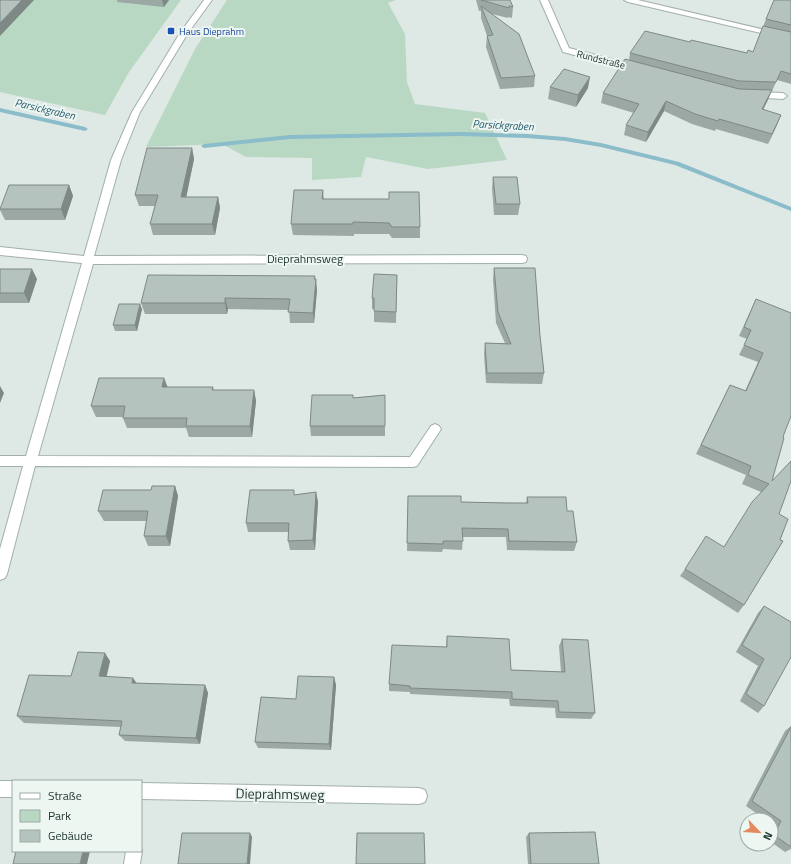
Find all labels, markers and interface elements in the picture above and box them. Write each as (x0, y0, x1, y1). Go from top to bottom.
place label: Haus Dieprahm (179, 24, 244, 39)
marker: Haus Dieprahm (166, 26, 176, 36)
street label: Rundstraße (575, 46, 627, 73)
water label: Parsickgraben (13, 94, 77, 124)
water label: Parsickgraben (472, 115, 535, 135)
street label: Dieprahmsweg (267, 249, 343, 268)
legend (12, 780, 142, 852)
street label: Dieprahmsweg (235, 782, 325, 805)
text: Straße (48, 786, 82, 805)
text: Park (48, 806, 71, 825)
north arrow (739, 812, 779, 852)
text: Gebäude (48, 826, 93, 845)
text: N (759, 829, 777, 843)

